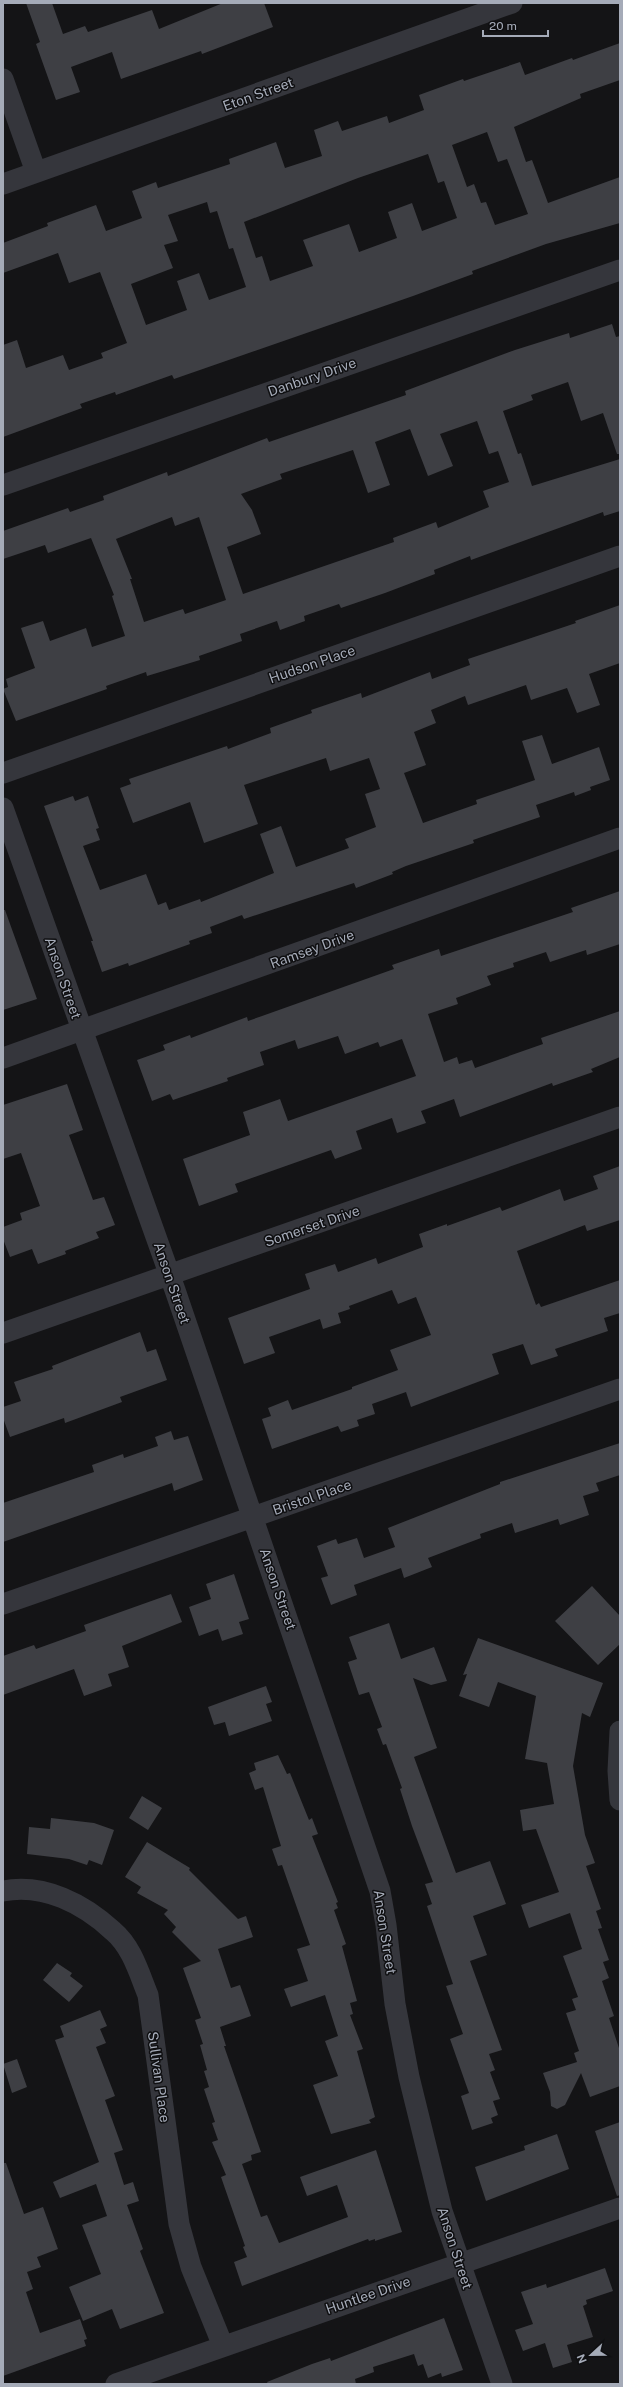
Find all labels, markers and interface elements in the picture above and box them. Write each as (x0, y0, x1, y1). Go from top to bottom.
scale bar (483, 12, 548, 38)
text: 20 m (489, 19, 517, 33)
street label: Eton Street (221, 74, 295, 114)
street label: Danbury Drive (266, 354, 358, 400)
street label: Hudson Place (267, 642, 357, 686)
street label: Ramsey Drive (268, 926, 356, 972)
street label: Anson Street (42, 935, 84, 1021)
street label: Somerset Drive (262, 1202, 362, 1250)
street label: Anson Street (151, 1240, 193, 1326)
street label: Bristol Place (270, 1476, 354, 1518)
street label: Anson Street (257, 1546, 299, 1632)
street label: Anson Street (370, 1889, 400, 1975)
street label: Sullivan Place (145, 2030, 173, 2124)
street label: Anson Street (434, 2205, 476, 2291)
street label: Huntlee Drive (323, 2273, 413, 2317)
north arrow (571, 2335, 611, 2375)
text: N (575, 2353, 589, 2365)

